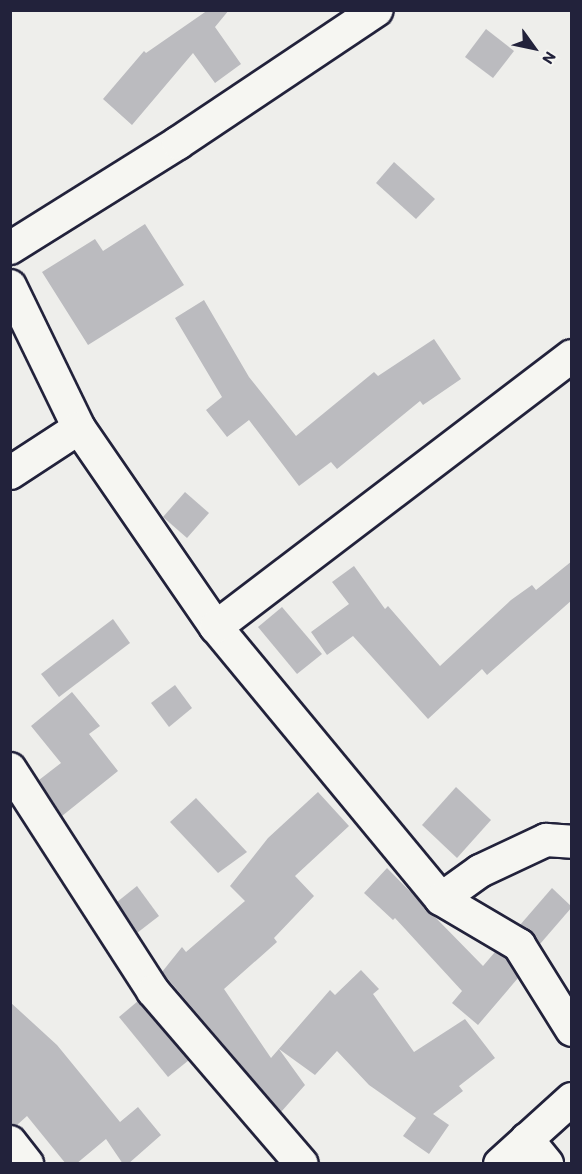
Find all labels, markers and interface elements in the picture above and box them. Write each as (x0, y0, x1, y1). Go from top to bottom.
north arrow (504, 18, 564, 78)
text: N (539, 48, 560, 68)

